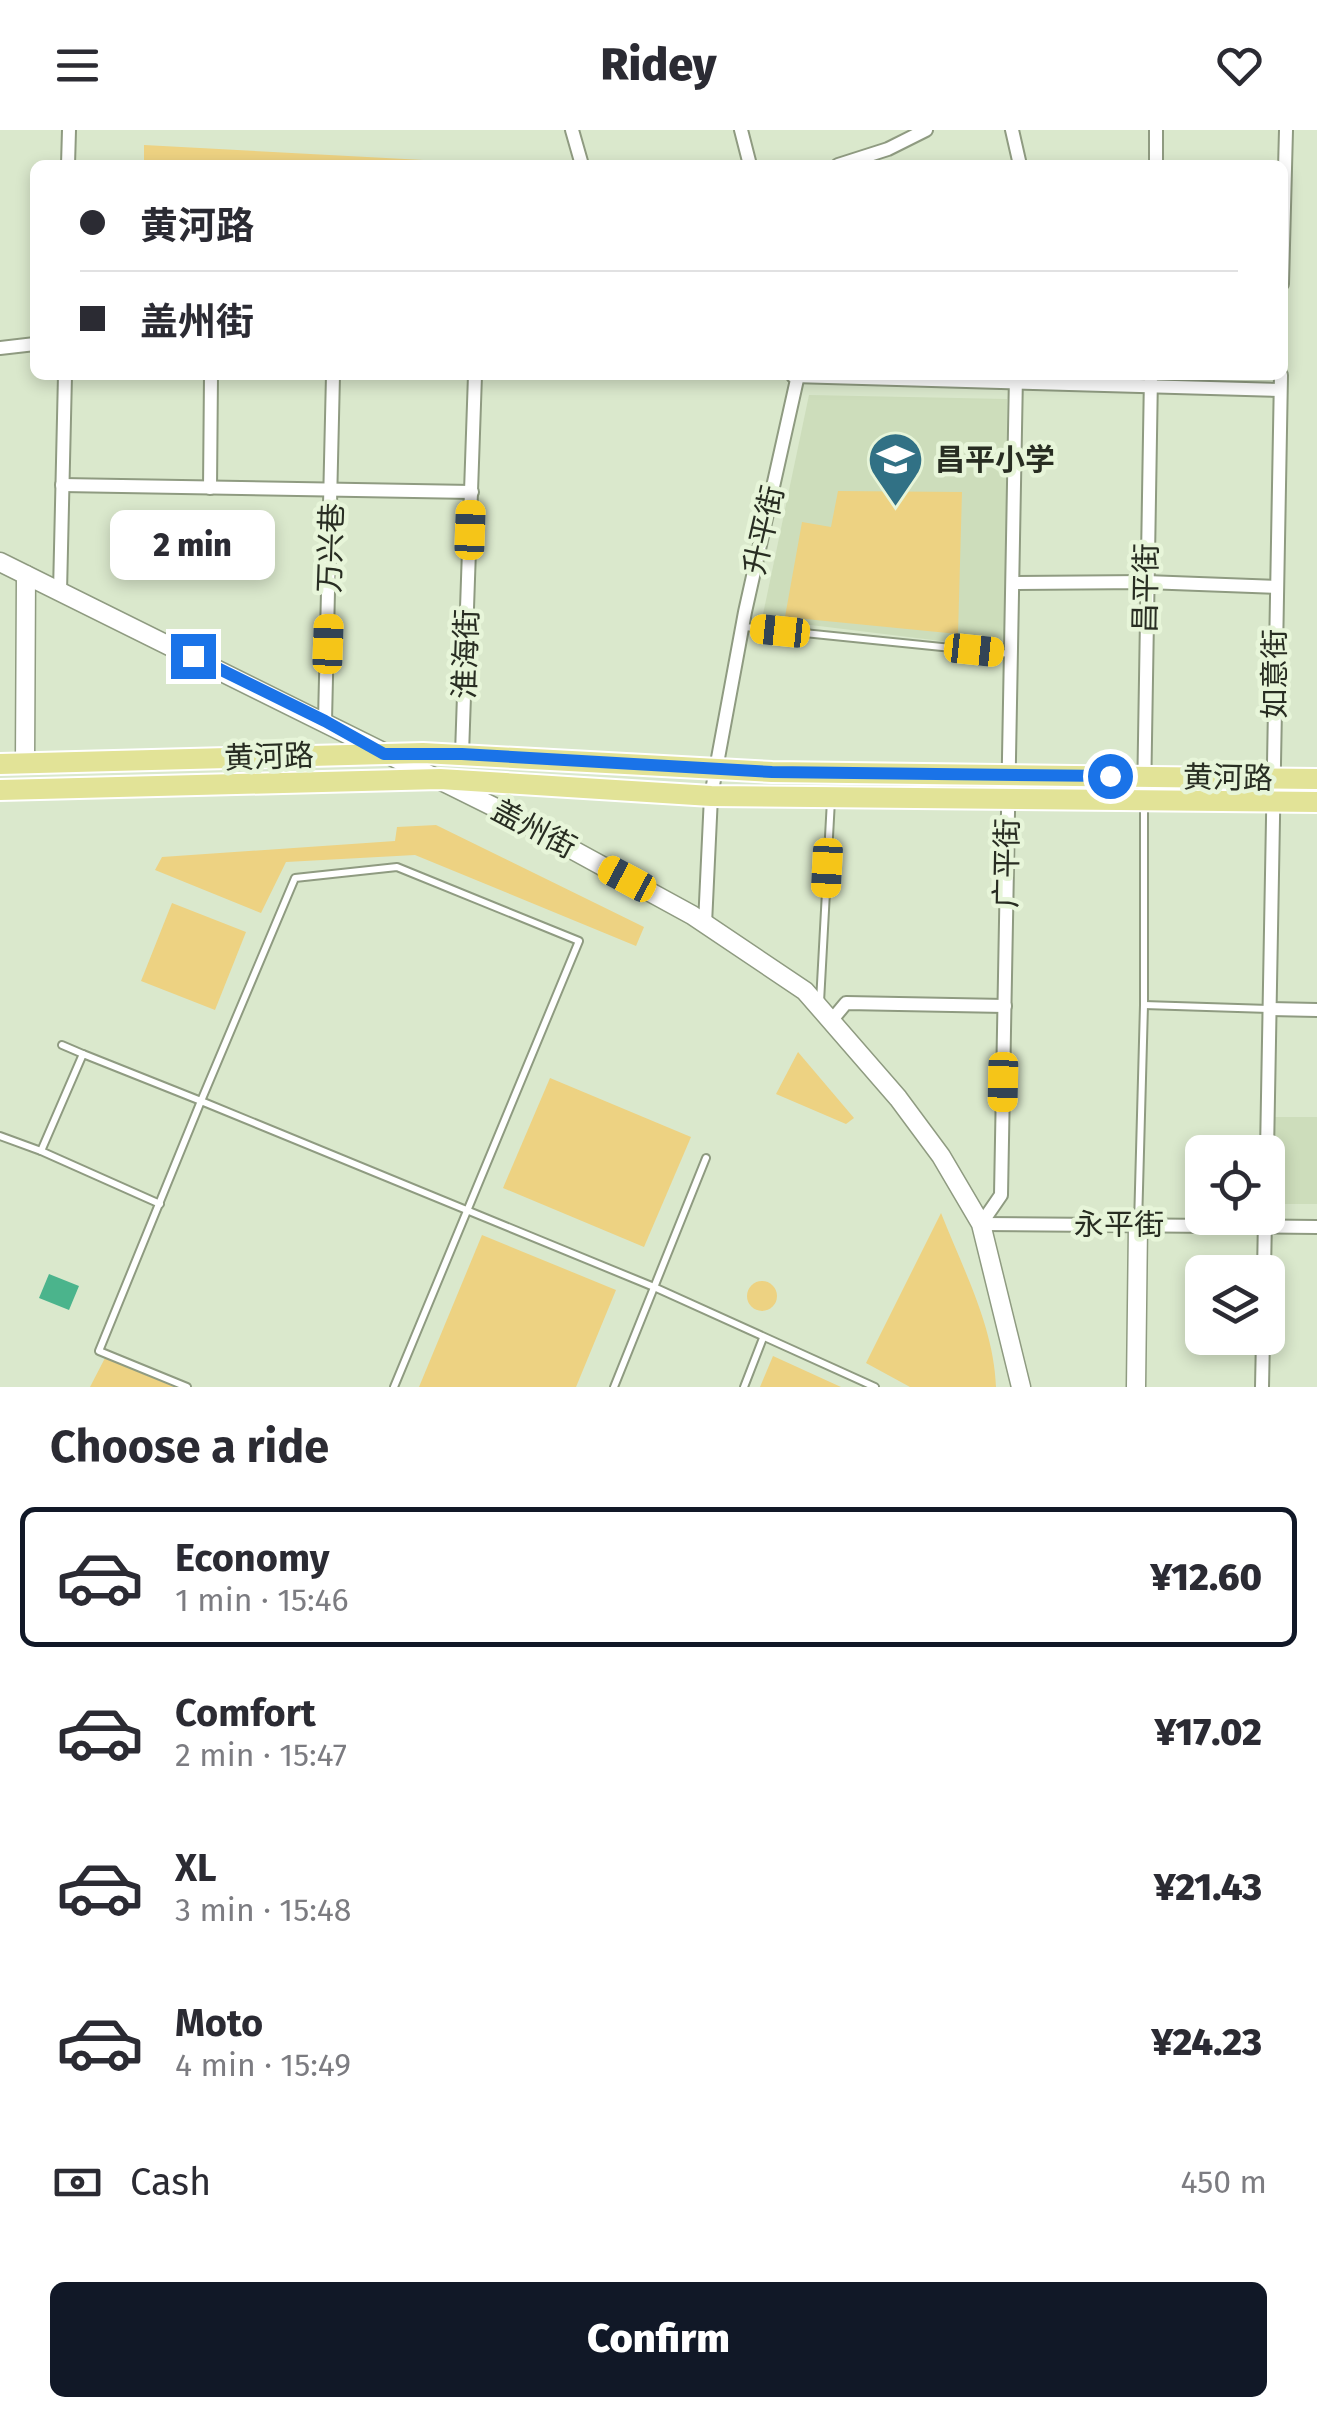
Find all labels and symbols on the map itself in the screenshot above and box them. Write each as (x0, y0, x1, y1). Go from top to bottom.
school or university icon: 昌平小学 (866, 430, 926, 509)
place label: 昌平小学 (935, 442, 1055, 478)
street label: 升平街 (736, 482, 792, 578)
car (454, 499, 486, 561)
street label: 万兴巷 (311, 502, 351, 594)
callout: 2 min (110, 511, 276, 581)
street label: 昌平街 (1127, 543, 1165, 633)
street label: 淮海街 (446, 608, 486, 700)
car (312, 613, 344, 675)
car (749, 613, 811, 649)
street label: 如意街 (1257, 629, 1293, 719)
car (943, 632, 1005, 668)
route end (171, 634, 216, 679)
street label: 黄河路 (223, 737, 315, 777)
route start (1088, 754, 1133, 799)
street label: 黄河路 (1183, 759, 1273, 797)
street label: 盖州街 (486, 792, 582, 866)
street label: 广平街 (988, 818, 1026, 908)
car (810, 837, 844, 899)
car (593, 852, 661, 906)
car (987, 1052, 1019, 1112)
street label: 永平街 (1074, 1207, 1164, 1243)

